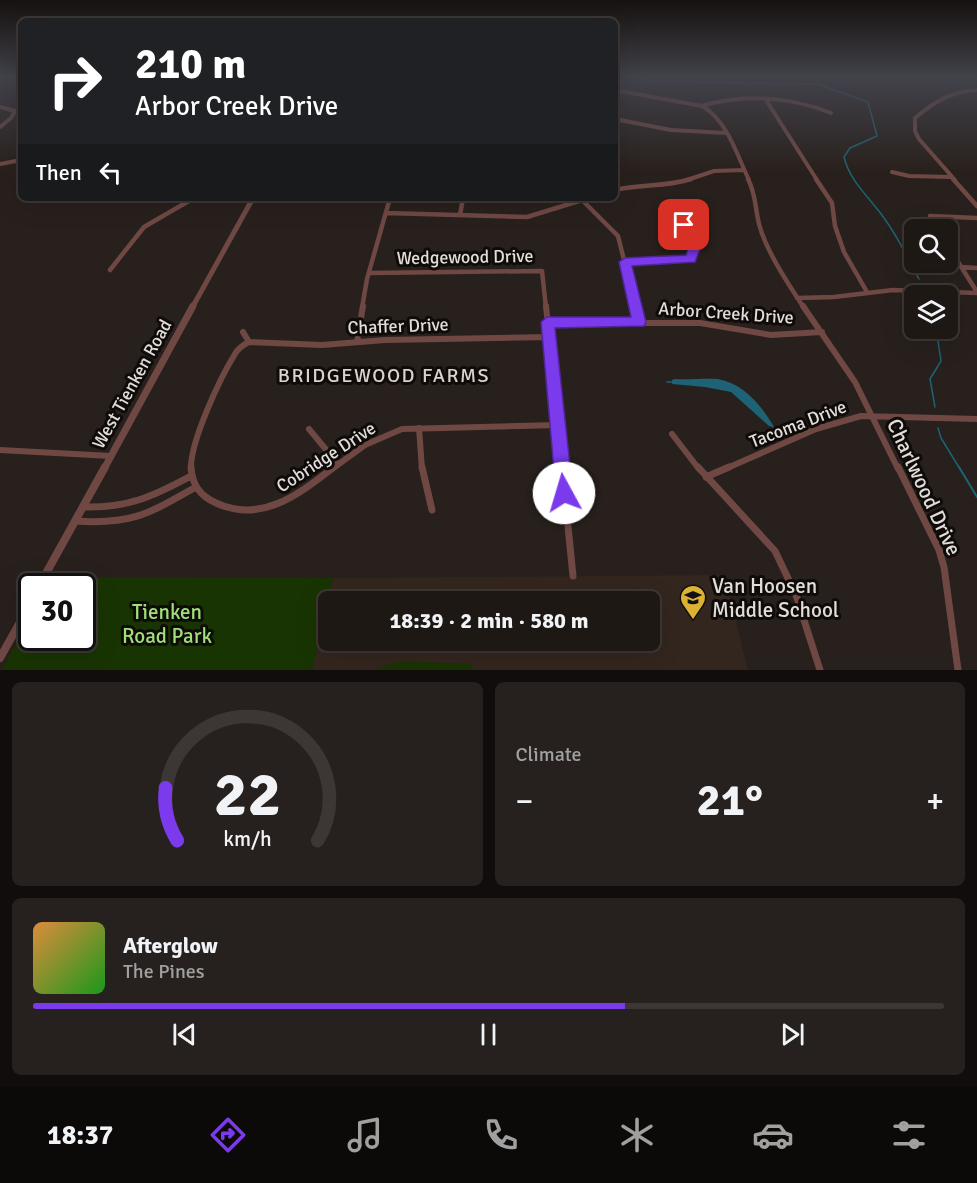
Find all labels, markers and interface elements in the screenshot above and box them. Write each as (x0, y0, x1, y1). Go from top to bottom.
text: 210 m (135, 39, 246, 90)
icon: right (36, 42, 114, 120)
text: Arbor Creek Drive (135, 90, 338, 123)
icon: left (94, 156, 127, 189)
text: Then (36, 159, 82, 186)
pin (658, 199, 709, 250)
icon: arrive (667, 208, 700, 241)
map controls (904, 219, 958, 339)
button: search (904, 219, 958, 273)
street label: Wedgewood Drive (396, 245, 534, 269)
button: layers (904, 285, 958, 339)
street label: Arbor Creek Drive (658, 297, 794, 329)
street label: Chaffer Drive (347, 313, 449, 339)
street label: West Tienken Road (87, 316, 177, 452)
district label: BRIDGEWOOD FARMS (278, 363, 490, 388)
street label: Tacoma Drive (746, 395, 850, 453)
street label: Charlwood Drive (881, 414, 967, 560)
street label: Cobridge Drive (272, 417, 380, 497)
position arrow (532, 461, 596, 525)
speed limit sign: 30 (18, 573, 96, 651)
place label: Van Hoosen Middle School (712, 573, 839, 623)
school or university icon: Van Hoosen Middle School (678, 583, 708, 621)
park label: Tienken Road Park (122, 599, 212, 649)
text: 18:39 · 2 min · 580 m (389, 607, 589, 634)
text: Climate (516, 742, 581, 767)
text: 22 (214, 756, 281, 833)
text: 21° (696, 773, 763, 828)
text: − (516, 781, 533, 822)
text: + (926, 781, 944, 822)
text: km/h (223, 826, 272, 852)
text: Afterglow (123, 932, 218, 959)
text: The Pines (123, 959, 205, 984)
icon: previous (168, 1018, 201, 1051)
icon: pause (472, 1018, 505, 1051)
icon: next (776, 1018, 809, 1051)
icon: directions (207, 1114, 249, 1156)
icon: music (344, 1114, 386, 1156)
icon: phone (480, 1114, 522, 1156)
icon: climate (616, 1114, 658, 1156)
icon: car (752, 1114, 794, 1156)
icon: filters (888, 1114, 930, 1156)
text: 18:37 (47, 1119, 113, 1152)

